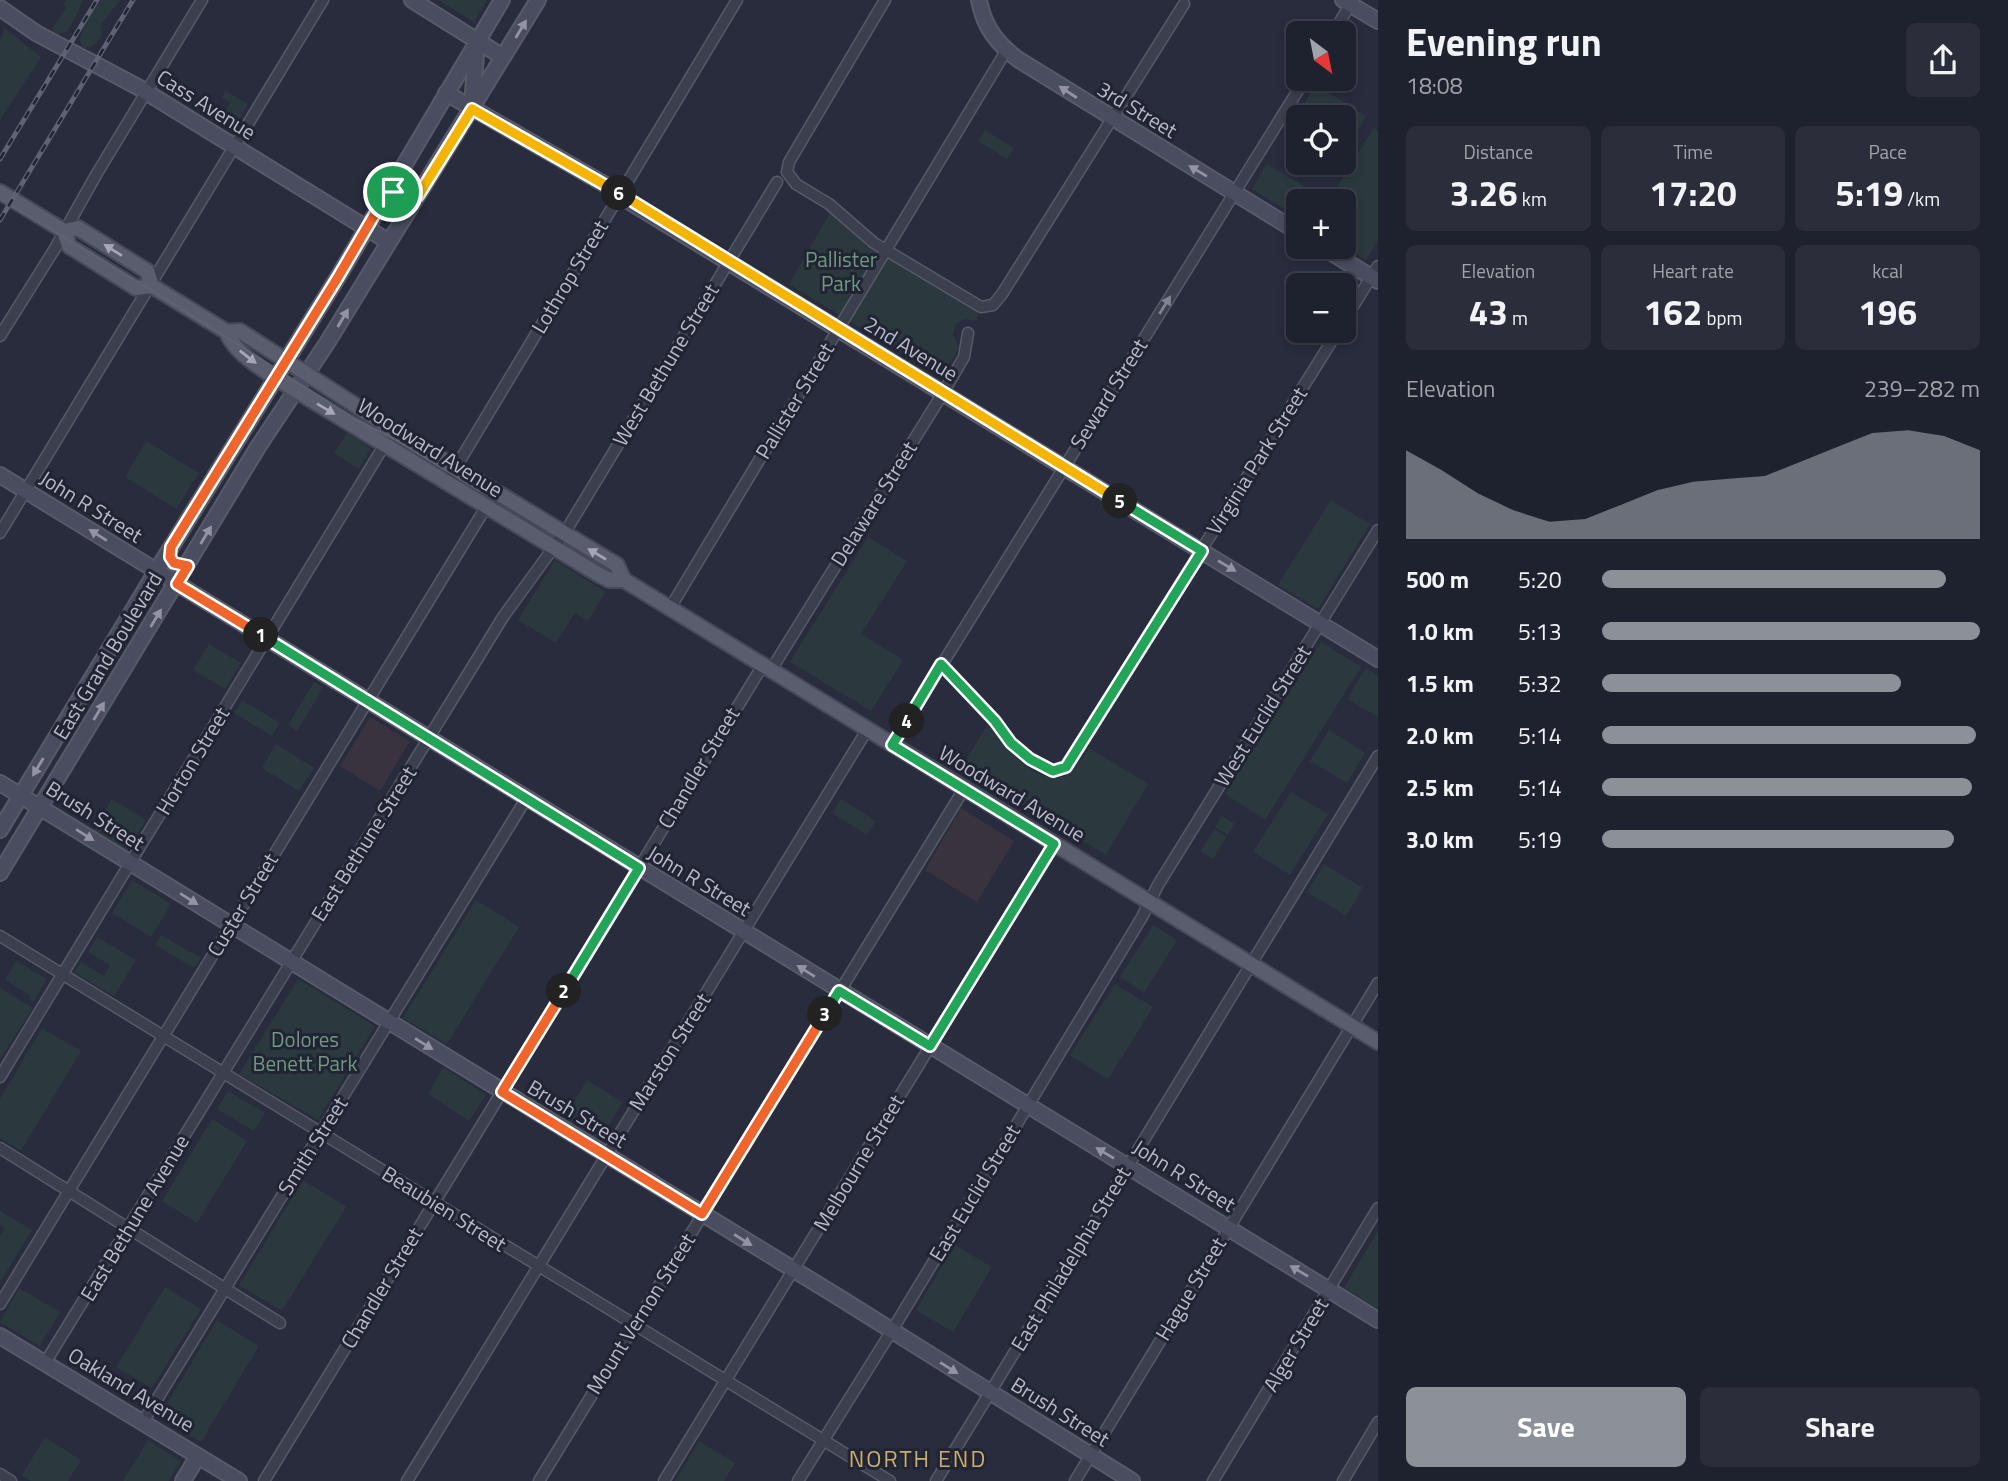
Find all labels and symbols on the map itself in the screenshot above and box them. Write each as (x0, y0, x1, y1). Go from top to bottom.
one-way arrow (515, 19, 527, 38)
north arrow (1286, 21, 1356, 91)
street label: Cass Avenue (151, 61, 262, 147)
street label: 3rd Street (1091, 73, 1184, 146)
one-way arrow (1058, 85, 1078, 98)
pin (363, 162, 423, 222)
one-way arrow (1189, 165, 1208, 178)
pin: 6 (602, 176, 636, 210)
street label: Lothrop Street (523, 213, 616, 339)
one-way arrow (104, 243, 123, 256)
park label: Pallister Park (805, 243, 877, 299)
street label: West Bethune Street (604, 277, 727, 452)
one-way arrow (1158, 295, 1171, 314)
one-way arrow (336, 308, 349, 328)
street label: 2nd Avenue (859, 308, 965, 389)
street label: Seward Street (1061, 331, 1155, 455)
street label: Pallister Street (747, 336, 842, 465)
one-way arrow (239, 350, 257, 365)
street label: Virginia Park Street (1198, 380, 1315, 541)
street label: Woodward Avenue (352, 390, 510, 505)
one-way arrow (317, 402, 336, 415)
street label: Delaware Street (822, 434, 925, 572)
street label: John R Street (34, 462, 150, 551)
pin: 5 (1102, 484, 1138, 518)
one-way arrow (200, 526, 213, 545)
one-way arrow (88, 529, 108, 542)
one-way arrow (587, 547, 606, 560)
one-way arrow (1217, 560, 1236, 573)
street label: East Grand Boulevard (44, 566, 170, 745)
one-way arrow (149, 609, 162, 628)
pin: 1 (244, 618, 278, 652)
street label: West Euclid Street (1206, 638, 1319, 792)
street label: Horton Street (147, 700, 237, 821)
street label: Chandler Street (649, 700, 747, 834)
one-way arrow (93, 701, 106, 720)
pin: 4 (890, 704, 925, 738)
street label: Woodward Avenue (933, 737, 1092, 850)
one-way arrow (32, 757, 45, 777)
street label: East Bethune Street (302, 759, 424, 927)
street label: Brush Street (40, 772, 152, 859)
one-way arrow (76, 829, 95, 842)
street label: John R Street (642, 837, 758, 924)
street label: Custer Street (199, 846, 286, 962)
one-way arrow (179, 893, 198, 905)
one-way arrow (797, 964, 816, 977)
pin: 2 (546, 974, 582, 1009)
street label: Marston Street (620, 986, 718, 1117)
pin: 3 (808, 996, 842, 1032)
park label: Dolores Benett Park (253, 1023, 357, 1079)
one-way arrow (414, 1037, 434, 1050)
street label: Brush Street (522, 1071, 634, 1156)
street label: Melbourne Street (805, 1088, 912, 1237)
street label: Smith Street (269, 1089, 355, 1201)
street label: East Euclid Street (921, 1117, 1028, 1267)
street label: East Bethune Avenue (72, 1128, 197, 1307)
street label: John R Street (1127, 1131, 1243, 1220)
one-way arrow (1096, 1146, 1115, 1159)
street label: Beaubien Street (376, 1157, 514, 1260)
street label: East Philadelphia Street (1002, 1160, 1138, 1357)
street label: Chandler Street (332, 1220, 430, 1354)
street label: Mount Vernon Street (578, 1226, 703, 1400)
street label: Hague Street (1147, 1230, 1234, 1346)
one-way arrow (734, 1233, 753, 1246)
one-way arrow (1290, 1265, 1309, 1278)
street label: Alger Street (1254, 1291, 1336, 1398)
street label: Oakland Avenue (62, 1339, 201, 1440)
one-way arrow (940, 1362, 959, 1375)
street label: Brush Street (1005, 1368, 1117, 1455)
district label: NORTH END (849, 1441, 987, 1476)

